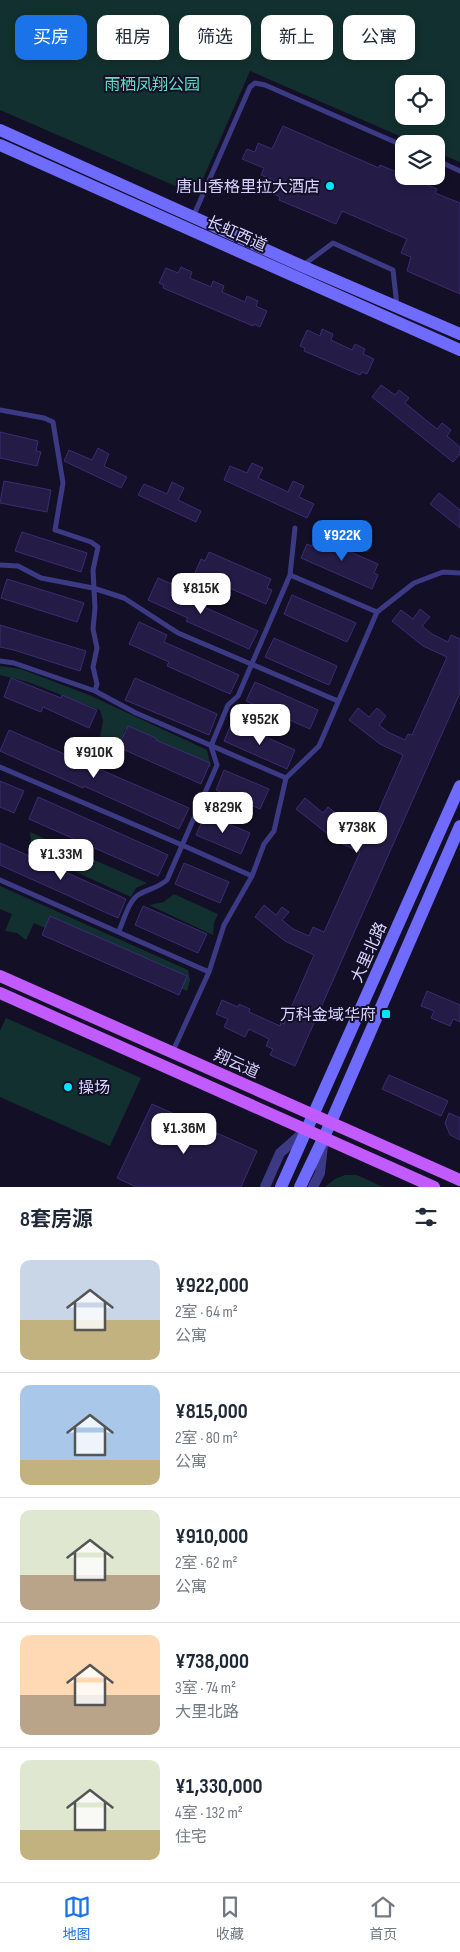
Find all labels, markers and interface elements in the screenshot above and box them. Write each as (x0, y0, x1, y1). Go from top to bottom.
chip: 买房 (15, 15, 87, 60)
chip: 租房 (97, 15, 169, 60)
chip: 筛选 (179, 15, 251, 60)
chip: 新上 (261, 15, 333, 60)
chip: 公寓 (343, 15, 415, 60)
map controls (395, 75, 445, 185)
button: locate (395, 75, 445, 125)
park label: 雨栖凤翔公园 (104, 76, 200, 95)
button: layers (395, 135, 445, 185)
place label: 唐山香格里拉大酒店 (176, 178, 320, 197)
marker: 唐山香格里拉大酒店 (324, 180, 336, 192)
street label: 长虹西道 (203, 213, 269, 256)
pin: ¥922K (307, 520, 377, 562)
text: ¥922K (323, 526, 361, 545)
pin: ¥815K (166, 572, 236, 615)
text: ¥815K (183, 579, 219, 598)
pin: ¥952K (225, 704, 295, 746)
text: ¥952K (241, 710, 279, 729)
pin: ¥910K (59, 736, 129, 779)
text: ¥910K (75, 743, 113, 762)
pin: ¥829K (188, 792, 258, 834)
text: ¥829K (204, 798, 242, 817)
pin: ¥738K (322, 812, 392, 854)
text: ¥738K (338, 818, 376, 837)
pin: ¥1.33M (20, 838, 102, 881)
text: ¥1.33M (40, 845, 83, 864)
street label: 大里北路 (348, 920, 391, 986)
place label: 万科金域华府 (280, 1006, 376, 1025)
marker: 万科金域华府 (380, 1008, 392, 1020)
street label: 翔云道 (211, 1046, 262, 1083)
place label: 操场 (78, 1079, 110, 1098)
marker: 操场 (62, 1081, 74, 1093)
pin: ¥1.36M (143, 1112, 225, 1155)
text: ¥1.36M (162, 1119, 206, 1138)
icon: filters (412, 1203, 440, 1231)
text: 8套房源 (20, 1207, 93, 1232)
text: ¥922,000 (175, 1273, 249, 1298)
icon: home (60, 1280, 120, 1340)
text: 2室 · 64 m² (175, 1303, 238, 1322)
text: 公寓 (175, 1327, 207, 1346)
text: ¥815,000 (175, 1399, 248, 1424)
icon: home (60, 1405, 120, 1465)
text: 2室 · 80 m² (175, 1429, 238, 1448)
text: 公寓 (175, 1453, 207, 1472)
text: ¥910,000 (175, 1524, 248, 1549)
icon: home (60, 1530, 120, 1590)
text: 2室 · 62 m² (175, 1554, 237, 1573)
text: 公寓 (175, 1578, 207, 1597)
text: ¥738,000 (175, 1649, 249, 1674)
icon: home (60, 1655, 120, 1715)
text: 3室 · 74 m² (175, 1679, 236, 1698)
text: 大里北路 (175, 1703, 239, 1722)
text: ¥1,330,000 (175, 1774, 262, 1799)
icon: home (60, 1780, 120, 1840)
text: 4室 · 132 m² (175, 1804, 243, 1823)
text: 住宅 (175, 1828, 207, 1847)
tab: 地图 (63, 1893, 91, 1943)
tab: 收藏 (216, 1893, 244, 1943)
tab: 首页 (369, 1893, 397, 1943)

